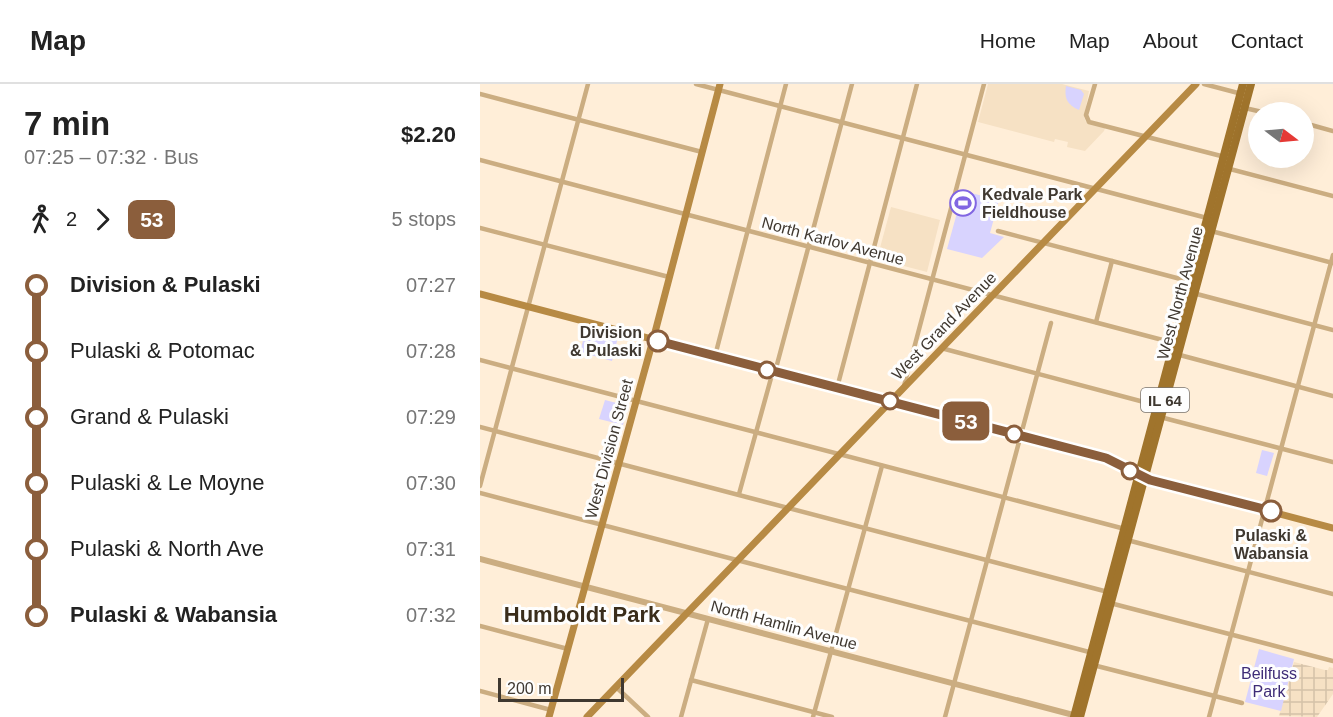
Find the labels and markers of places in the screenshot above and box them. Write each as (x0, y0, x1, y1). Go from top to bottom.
place label: Kedvale Park Fieldhouse (982, 186, 1083, 221)
sports icon: Kedvale Park Fieldhouse (948, 188, 978, 218)
place label: Division & Pulaski (570, 324, 642, 359)
marker: Division & Pulaski (647, 330, 669, 352)
unlabelled marker (758, 361, 776, 379)
unlabelled marker (881, 392, 899, 410)
unlabelled marker (1005, 425, 1023, 443)
unlabelled marker (1121, 462, 1139, 480)
marker: Pulaski & Wabansia (1260, 500, 1282, 522)
place label: Pulaski & Wabansia (1234, 527, 1308, 562)

